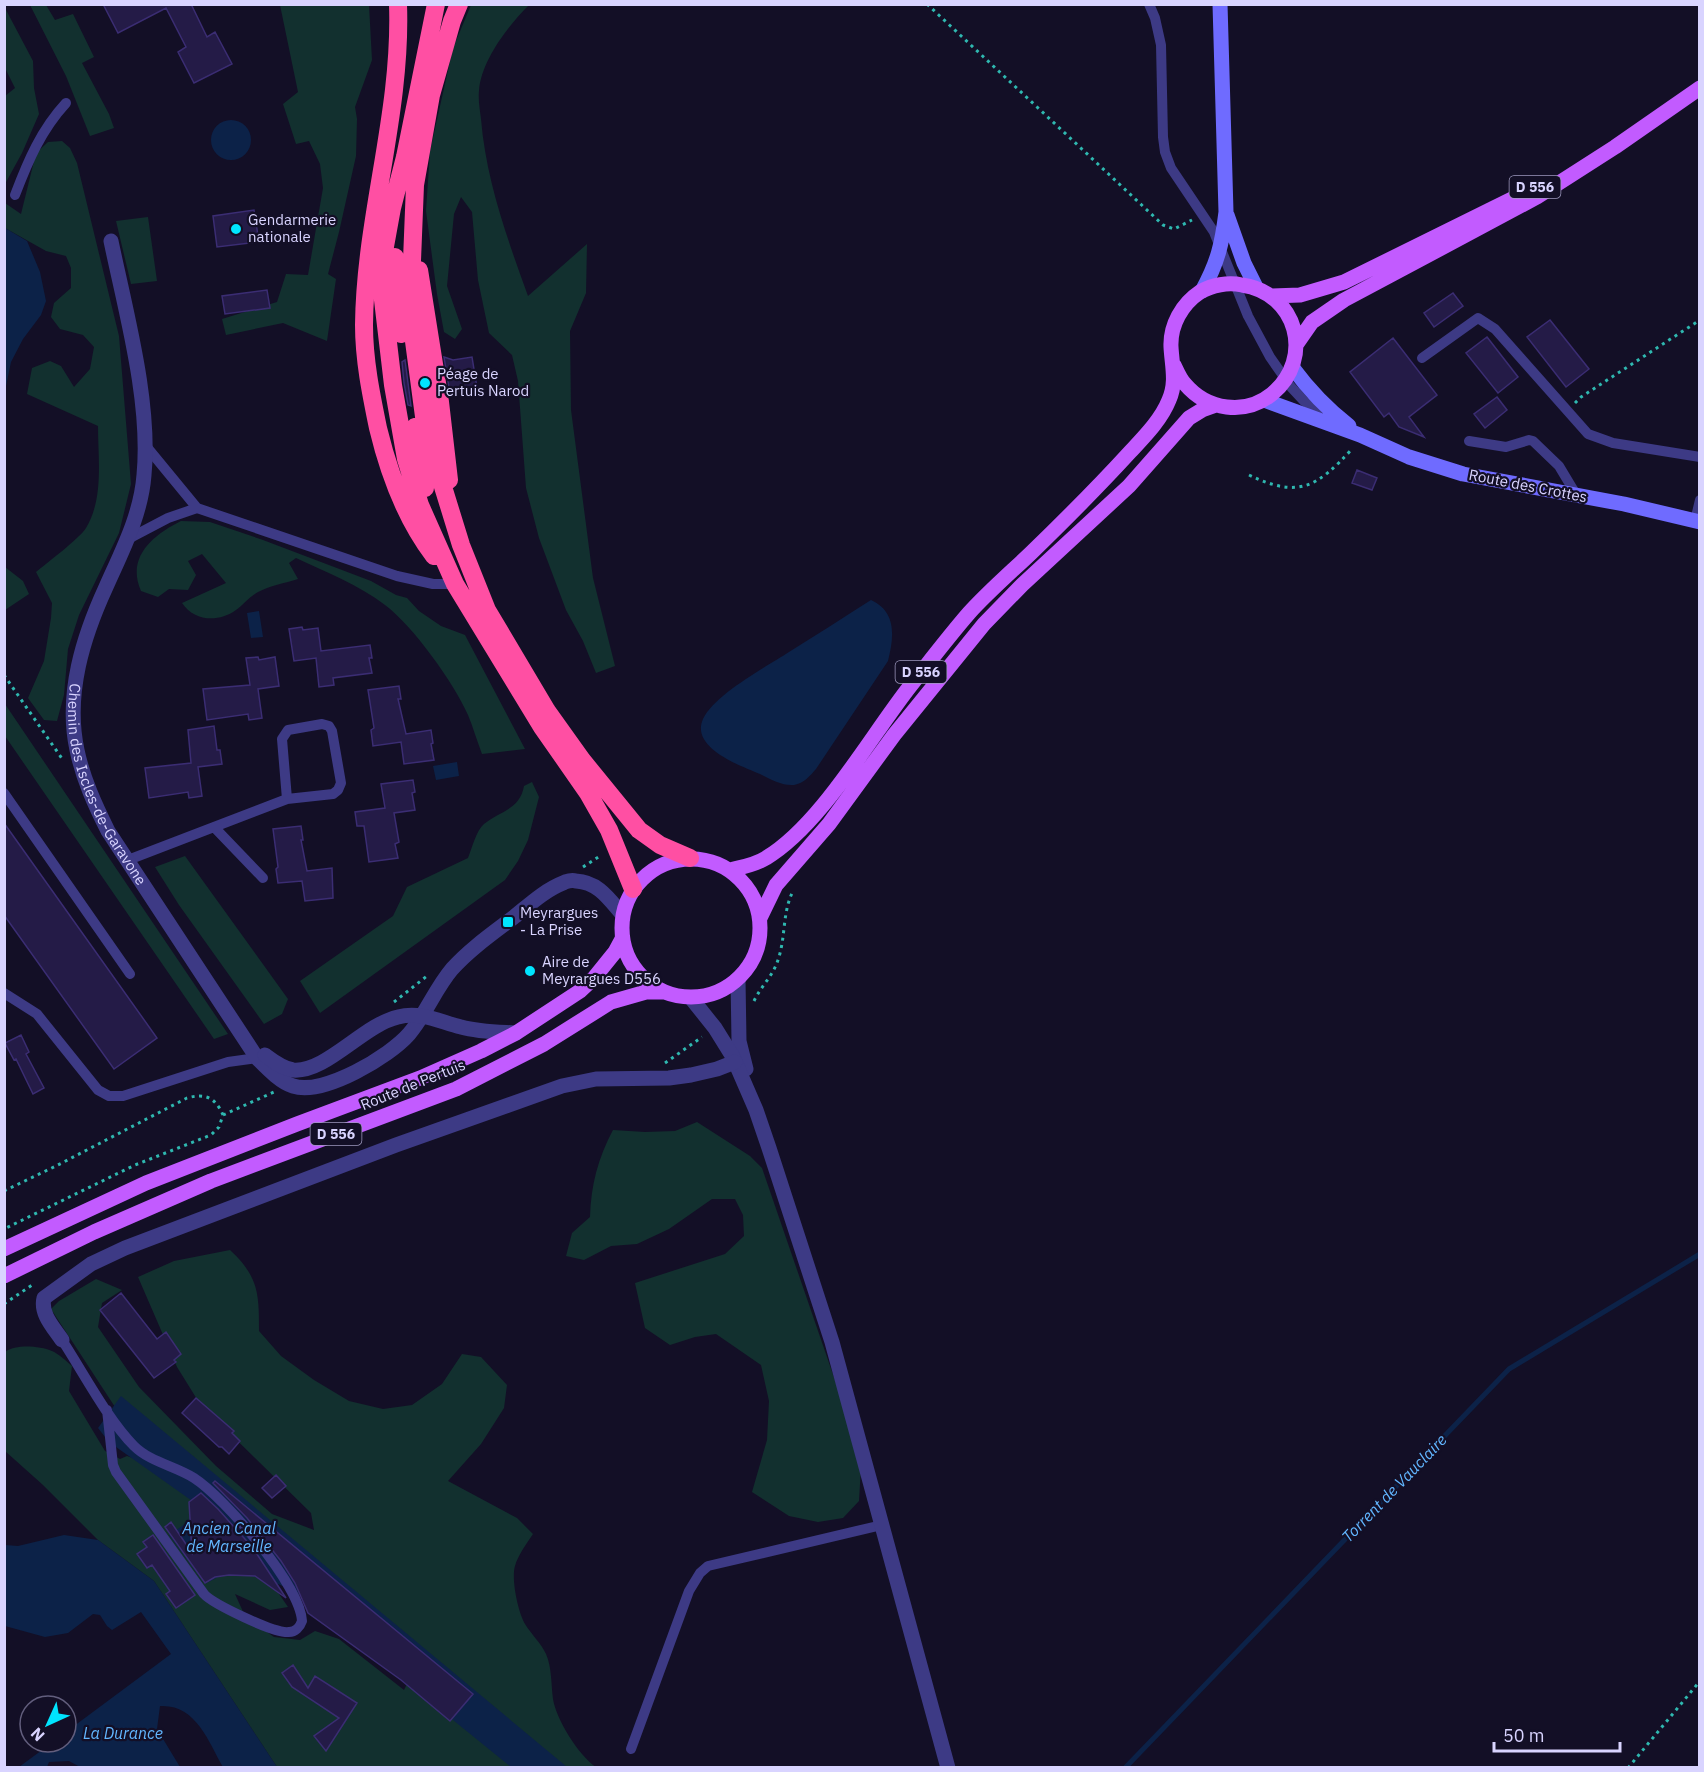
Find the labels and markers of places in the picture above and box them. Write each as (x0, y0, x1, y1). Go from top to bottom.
place label: Gendarmerie nationale (248, 210, 336, 246)
marker: Gendarmerie nationale (229, 222, 243, 236)
place label: Péage de Pertuis Narod (437, 364, 529, 400)
marker: Péage de Pertuis Narod (418, 376, 432, 390)
place label: Meyrargues - La Prise (520, 903, 598, 939)
marker: Meyrargues - La Prise (501, 915, 515, 929)
place label: Aire de Meyrargues D556 (542, 952, 661, 988)
marker: Aire de Meyrargues D556 (523, 964, 537, 978)

